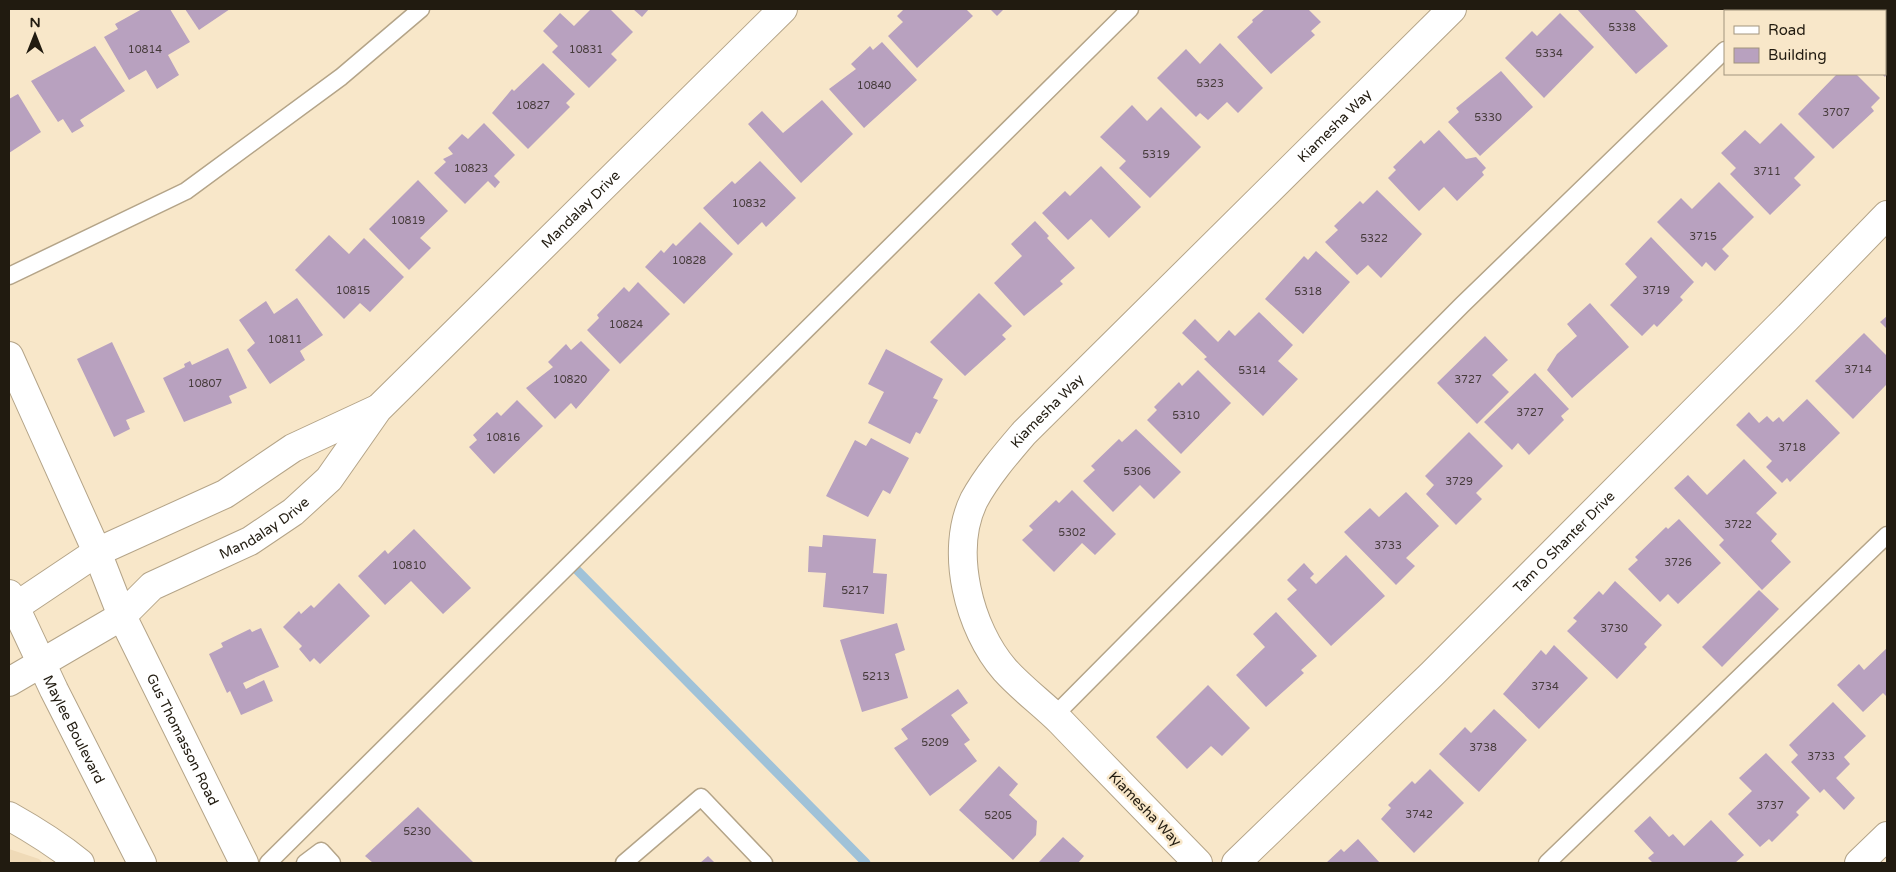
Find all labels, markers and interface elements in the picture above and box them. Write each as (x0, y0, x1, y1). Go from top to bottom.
north arrow (10, 10, 60, 60)
legend (1724, 10, 1886, 75)
text: N (29, 14, 41, 31)
house number: 5338 (1608, 21, 1636, 34)
text: Road (1768, 21, 1806, 39)
house number: 10814 (128, 43, 162, 56)
house number: 10831 (569, 43, 603, 56)
text: Building (1768, 46, 1827, 64)
house number: 5334 (1535, 47, 1563, 60)
house number: 5323 (1196, 77, 1224, 90)
house number: 10840 (857, 79, 891, 92)
street label: Kiamesha Way (1294, 85, 1375, 166)
house number: 10827 (516, 99, 550, 112)
house number: 3707 (1822, 106, 1850, 119)
house number: 5330 (1474, 111, 1502, 124)
house number: 5319 (1142, 148, 1170, 161)
house number: 10823 (454, 162, 488, 175)
house number: 3711 (1753, 165, 1781, 178)
street label: Mandalay Drive (538, 167, 623, 251)
house number: 10832 (732, 197, 766, 210)
house number: 10819 (391, 214, 425, 227)
house number: 3715 (1689, 230, 1717, 243)
house number: 5322 (1360, 232, 1388, 245)
house number: 10828 (672, 254, 706, 267)
house number: 10815 (336, 284, 370, 297)
house number: 3719 (1642, 284, 1670, 297)
house number: 5318 (1294, 285, 1322, 298)
house number: 10824 (609, 318, 643, 331)
house number: 10811 (268, 333, 302, 346)
house number: 3714 (1844, 363, 1872, 376)
house number: 5314 (1238, 364, 1266, 377)
street label: Kiamesha Way (1007, 370, 1087, 451)
house number: 10820 (553, 373, 587, 386)
house number: 3727 (1454, 373, 1482, 386)
house number: 10807 (188, 377, 222, 390)
house number: 3727 (1516, 406, 1544, 419)
house number: 5310 (1172, 409, 1200, 422)
house number: 10816 (486, 431, 520, 444)
house number: 3718 (1778, 441, 1806, 454)
house number: 5306 (1123, 465, 1151, 478)
house number: 3729 (1445, 475, 1473, 488)
street label: Tam O Shanter Drive (1510, 487, 1618, 596)
street label: Mandalay Drive (216, 493, 313, 563)
house number: 3722 (1724, 518, 1752, 531)
house number: 5302 (1058, 526, 1086, 539)
house number: 3733 (1374, 539, 1402, 552)
house number: 3726 (1664, 556, 1692, 569)
house number: 10810 (392, 559, 426, 572)
house number: 5217 (841, 584, 869, 597)
house number: 3730 (1600, 622, 1628, 635)
street label: Gus Thomasson Road (143, 670, 223, 808)
house number: 5213 (862, 670, 890, 683)
street label: Maylee Boulevard (40, 672, 109, 786)
house number: 3734 (1531, 680, 1559, 693)
house number: 5209 (921, 736, 949, 749)
house number: 3738 (1469, 741, 1497, 754)
house number: 3733 (1807, 750, 1835, 763)
street label: Kiamesha Way (1105, 768, 1185, 850)
house number: 3737 (1756, 799, 1784, 812)
house number: 3742 (1405, 808, 1433, 821)
house number: 5205 (984, 809, 1012, 822)
house number: 5230 (403, 825, 431, 838)

